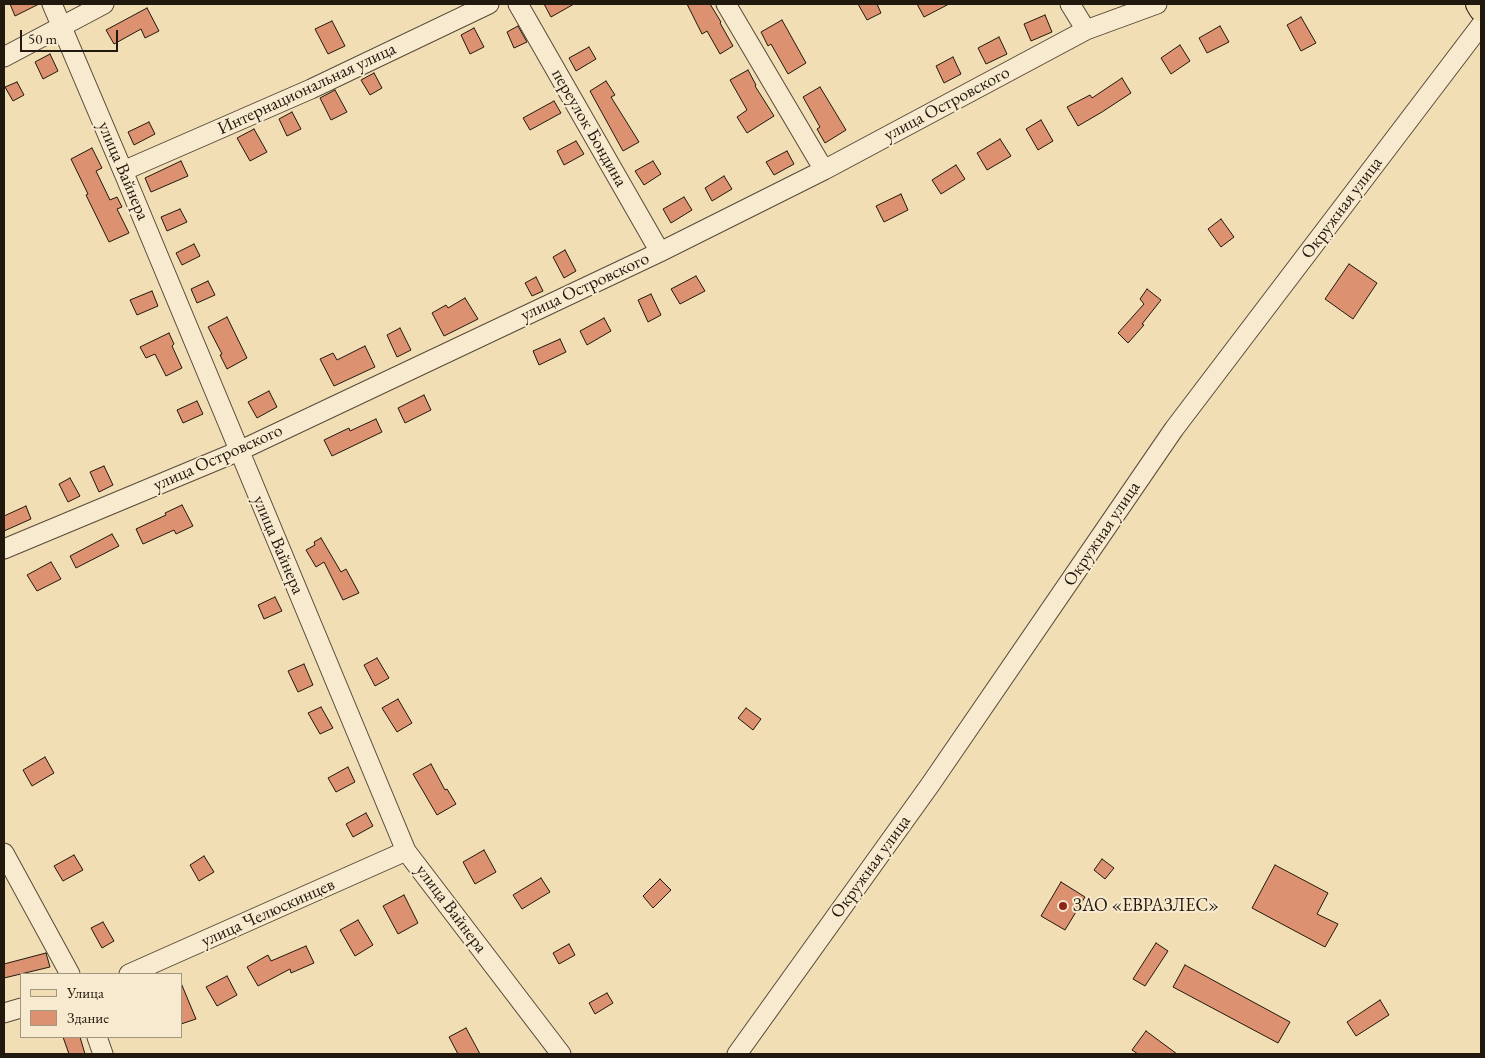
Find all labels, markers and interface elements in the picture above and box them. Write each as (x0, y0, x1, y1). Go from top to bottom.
scale bar (22, 20, 120, 52)
text: 50 m (28, 29, 57, 48)
street label: Интернациональная улица (214, 38, 400, 140)
street label: улица Островского (880, 62, 1014, 146)
street label: переулок Бондина (546, 65, 632, 191)
street label: улица Вайнера (92, 118, 154, 224)
street label: Окружная улица (1297, 153, 1387, 263)
street label: улица Островского (517, 248, 653, 326)
street label: улица Островского (150, 420, 286, 496)
street label: Окружная улица (1059, 477, 1145, 591)
street label: улица Вайнера (247, 492, 309, 598)
street label: Окружная улица (826, 811, 916, 923)
street label: улица Вайнера (411, 860, 491, 958)
street label: улица Челюскинцев (198, 874, 338, 952)
place label: ЗАО «ЕВРАЗЛЕС» (1073, 895, 1219, 917)
marker: ЗАО «ЕВРАЗЛЕС» (1057, 900, 1069, 912)
legend (20, 973, 182, 1038)
text: Улица (67, 983, 104, 1002)
text: Здание (67, 1008, 109, 1027)

